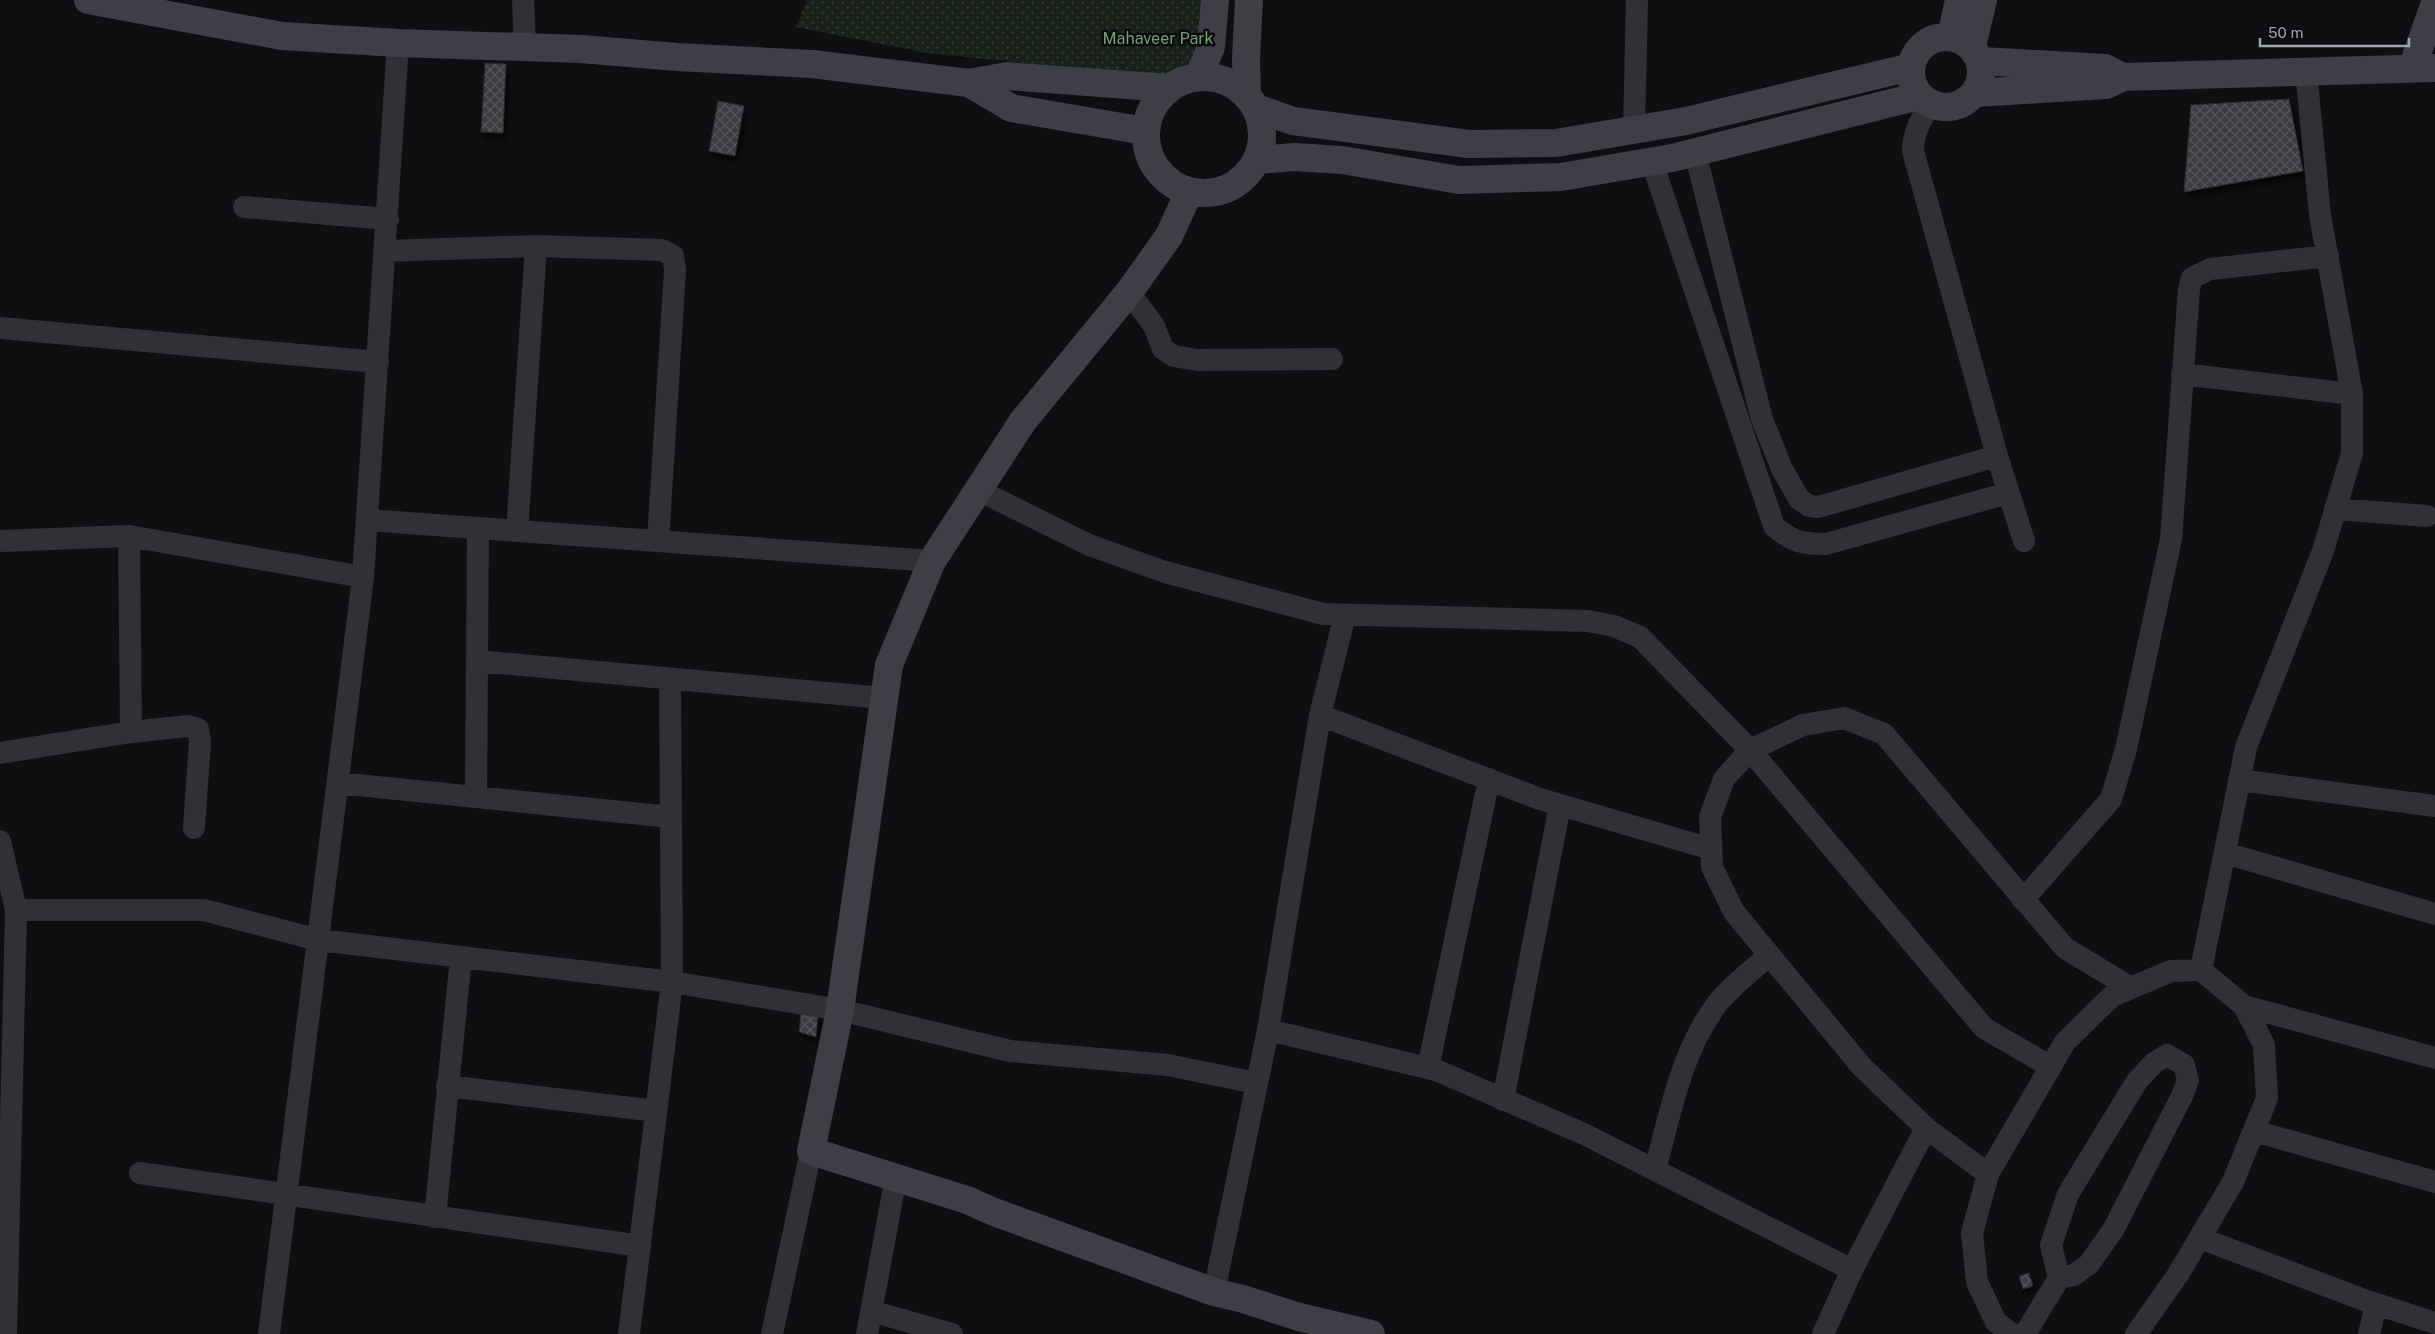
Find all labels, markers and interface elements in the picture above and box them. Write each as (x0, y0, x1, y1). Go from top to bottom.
scale bar (2260, 15, 2409, 47)
text: 50 m (2268, 24, 2303, 41)
park label: Mahaveer Park (1102, 29, 1214, 48)

